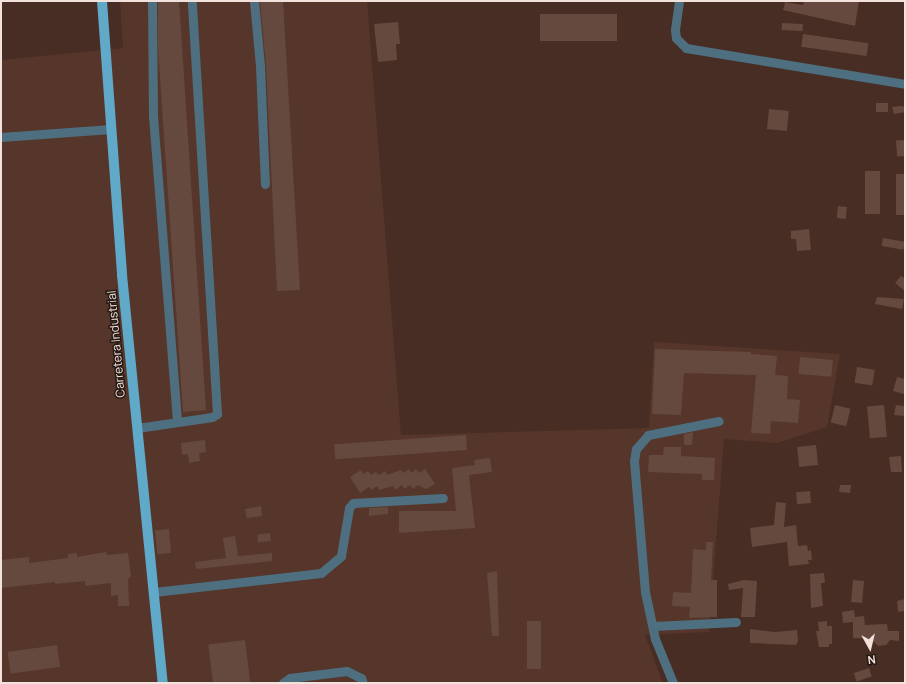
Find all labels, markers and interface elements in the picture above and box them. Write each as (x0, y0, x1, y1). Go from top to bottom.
street label: Carretera Industrial (104, 290, 128, 398)
north arrow (850, 628, 890, 668)
text: N (867, 652, 877, 668)

